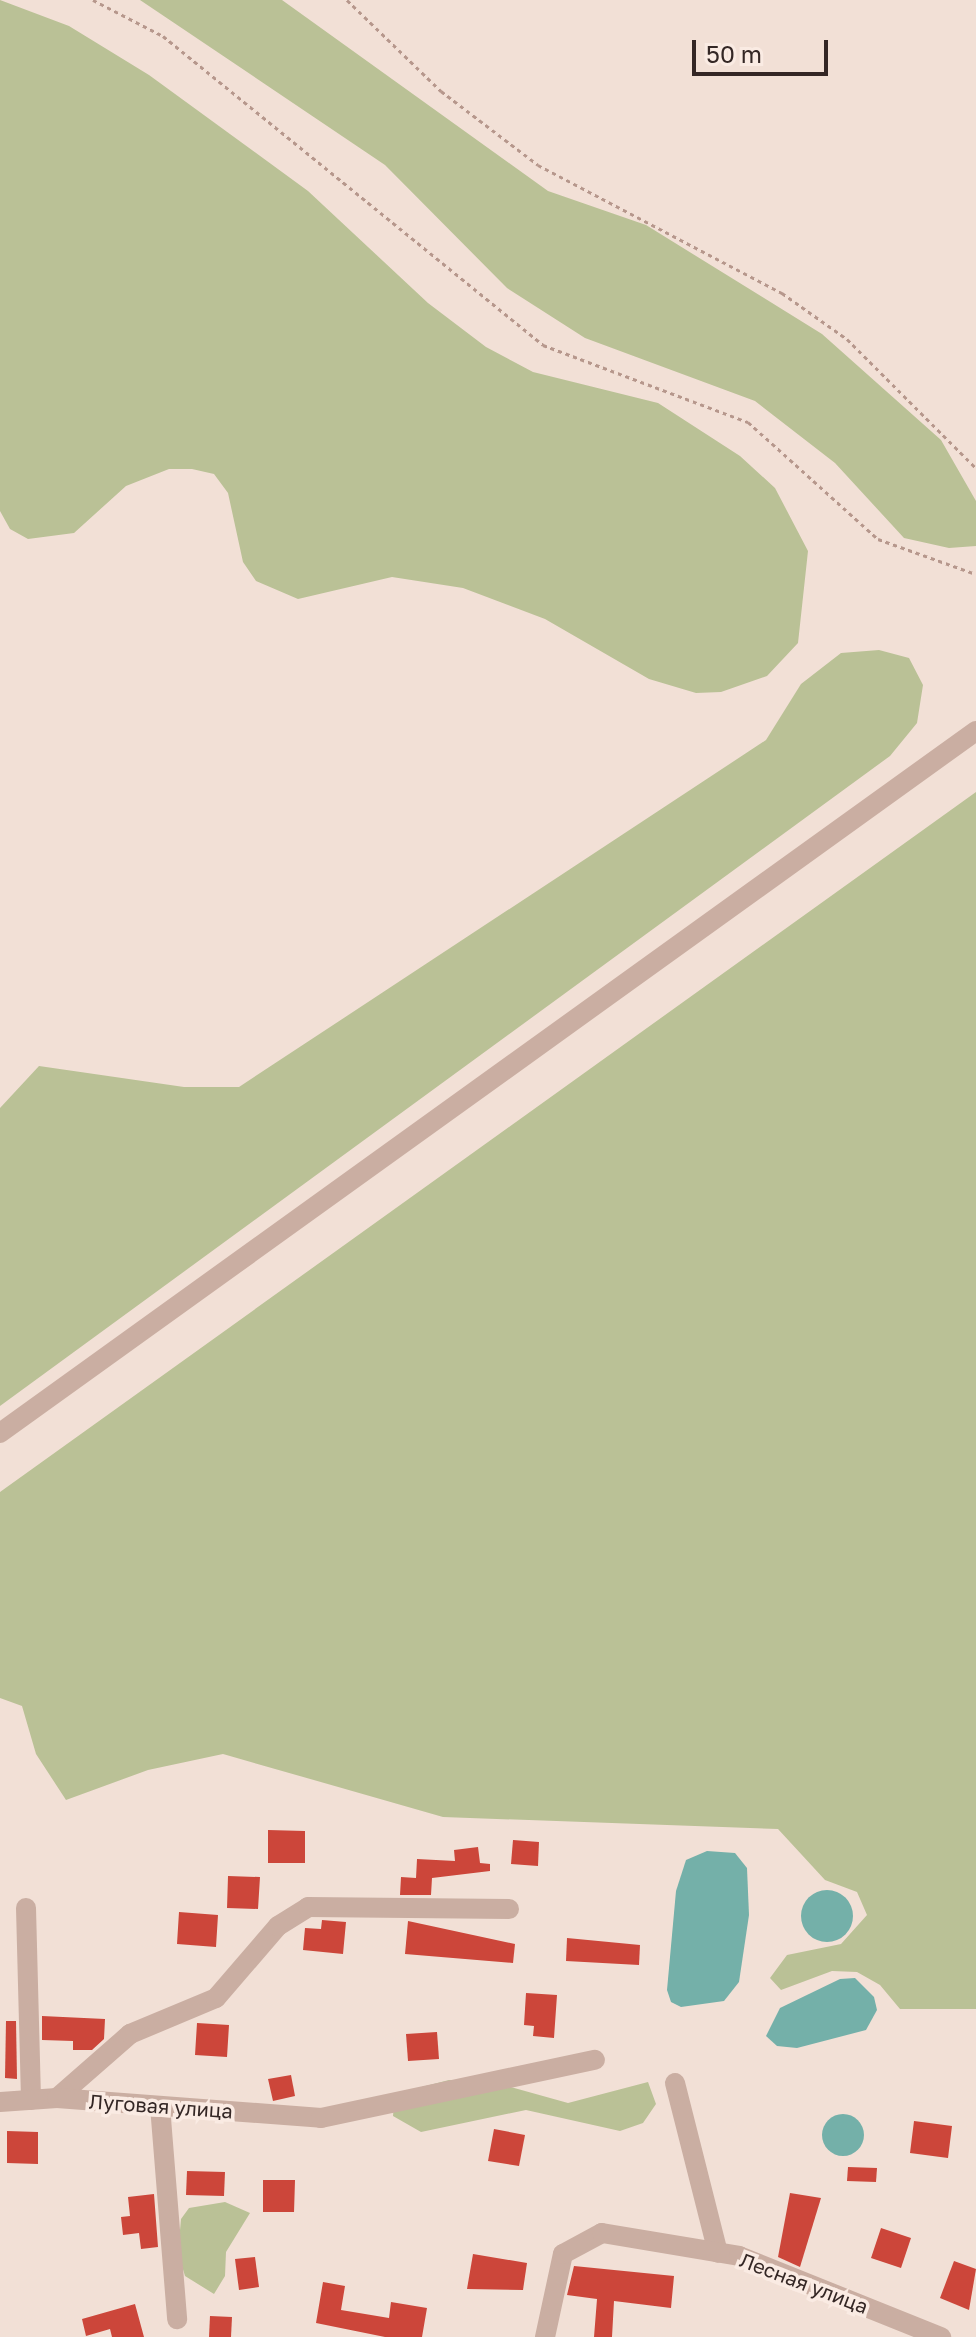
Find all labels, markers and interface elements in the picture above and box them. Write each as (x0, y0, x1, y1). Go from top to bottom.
scale bar (696, 24, 832, 74)
text: 50 m (706, 39, 762, 68)
street label: Луговая улица (88, 2089, 234, 2123)
street label: Лесная улица (737, 2248, 871, 2318)

